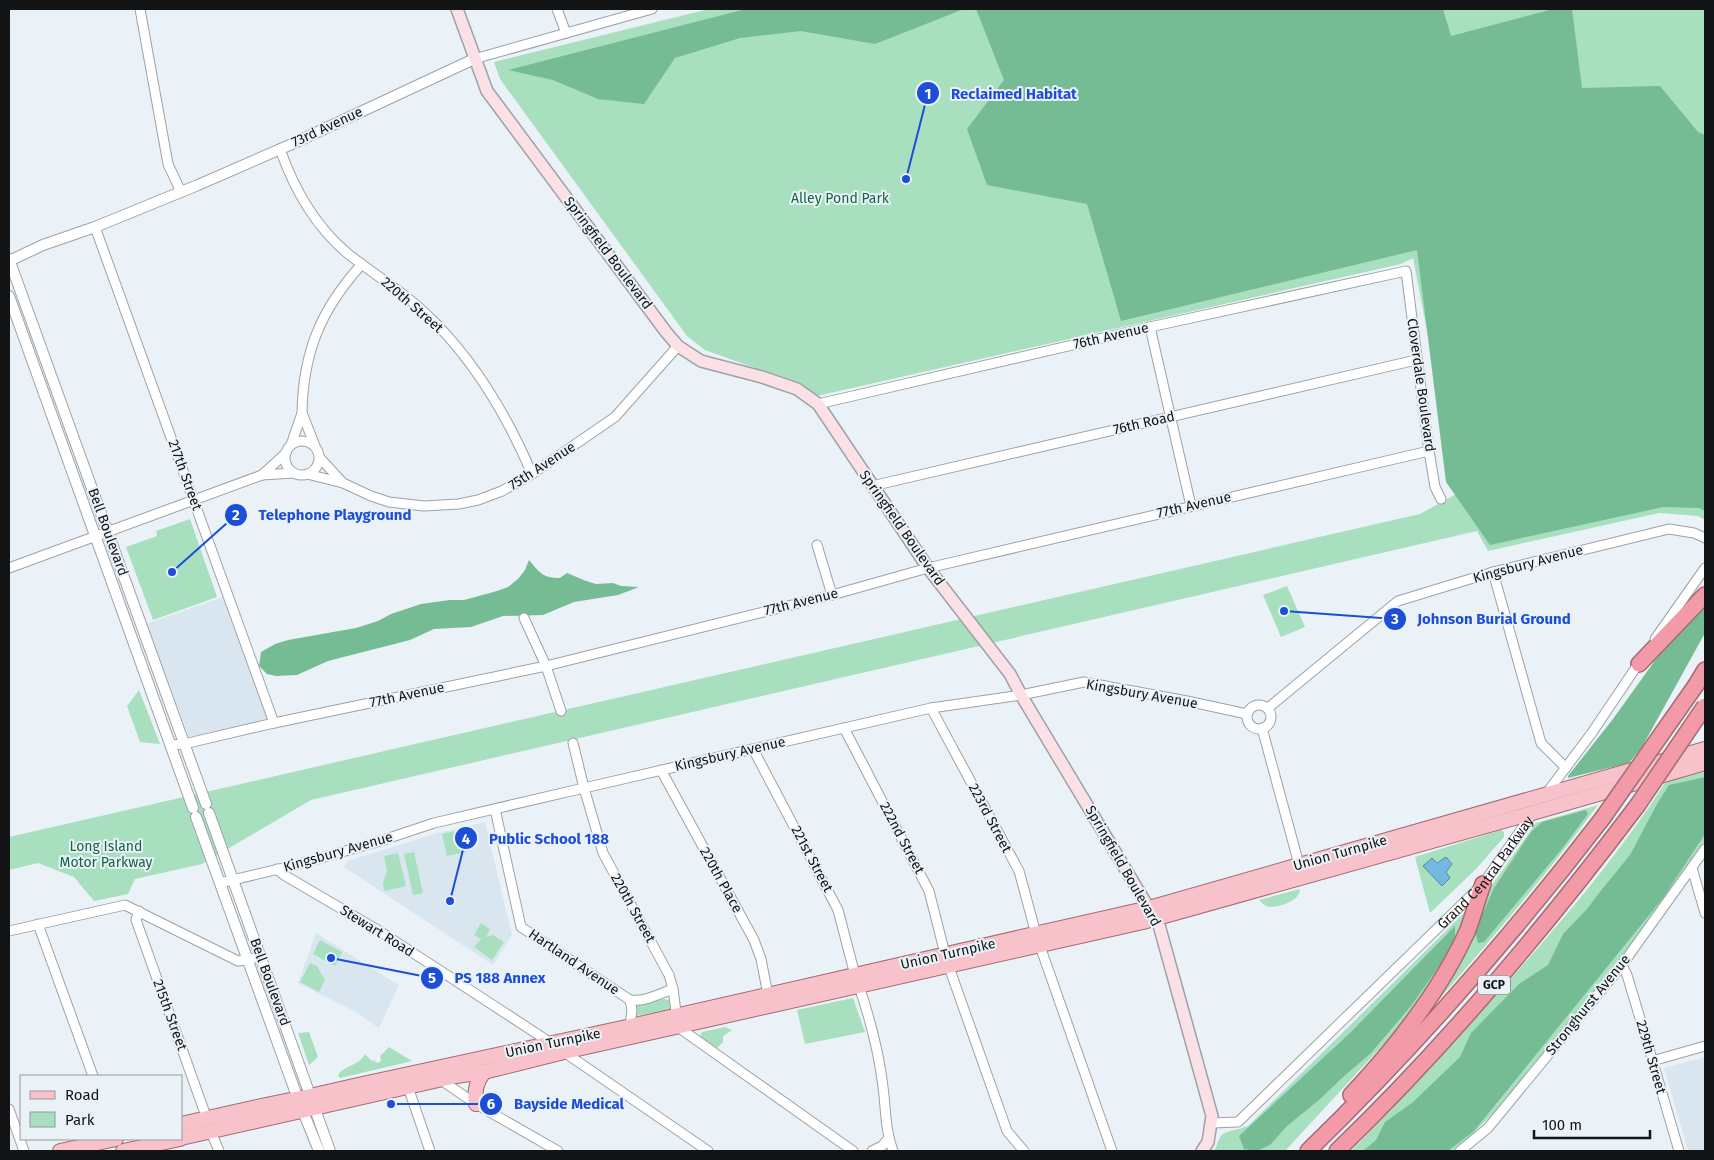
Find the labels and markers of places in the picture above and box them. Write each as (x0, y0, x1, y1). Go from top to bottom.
callout: Reclaimed Habitat (916, 78, 1087, 108)
callout: Telephone Playground (224, 500, 422, 530)
callout: Johnson Burial Ground (1382, 604, 1581, 634)
callout: Public School 188 (454, 823, 619, 853)
callout: PS 188 Annex (419, 963, 555, 993)
callout: Bayside Medical (479, 1089, 634, 1119)

